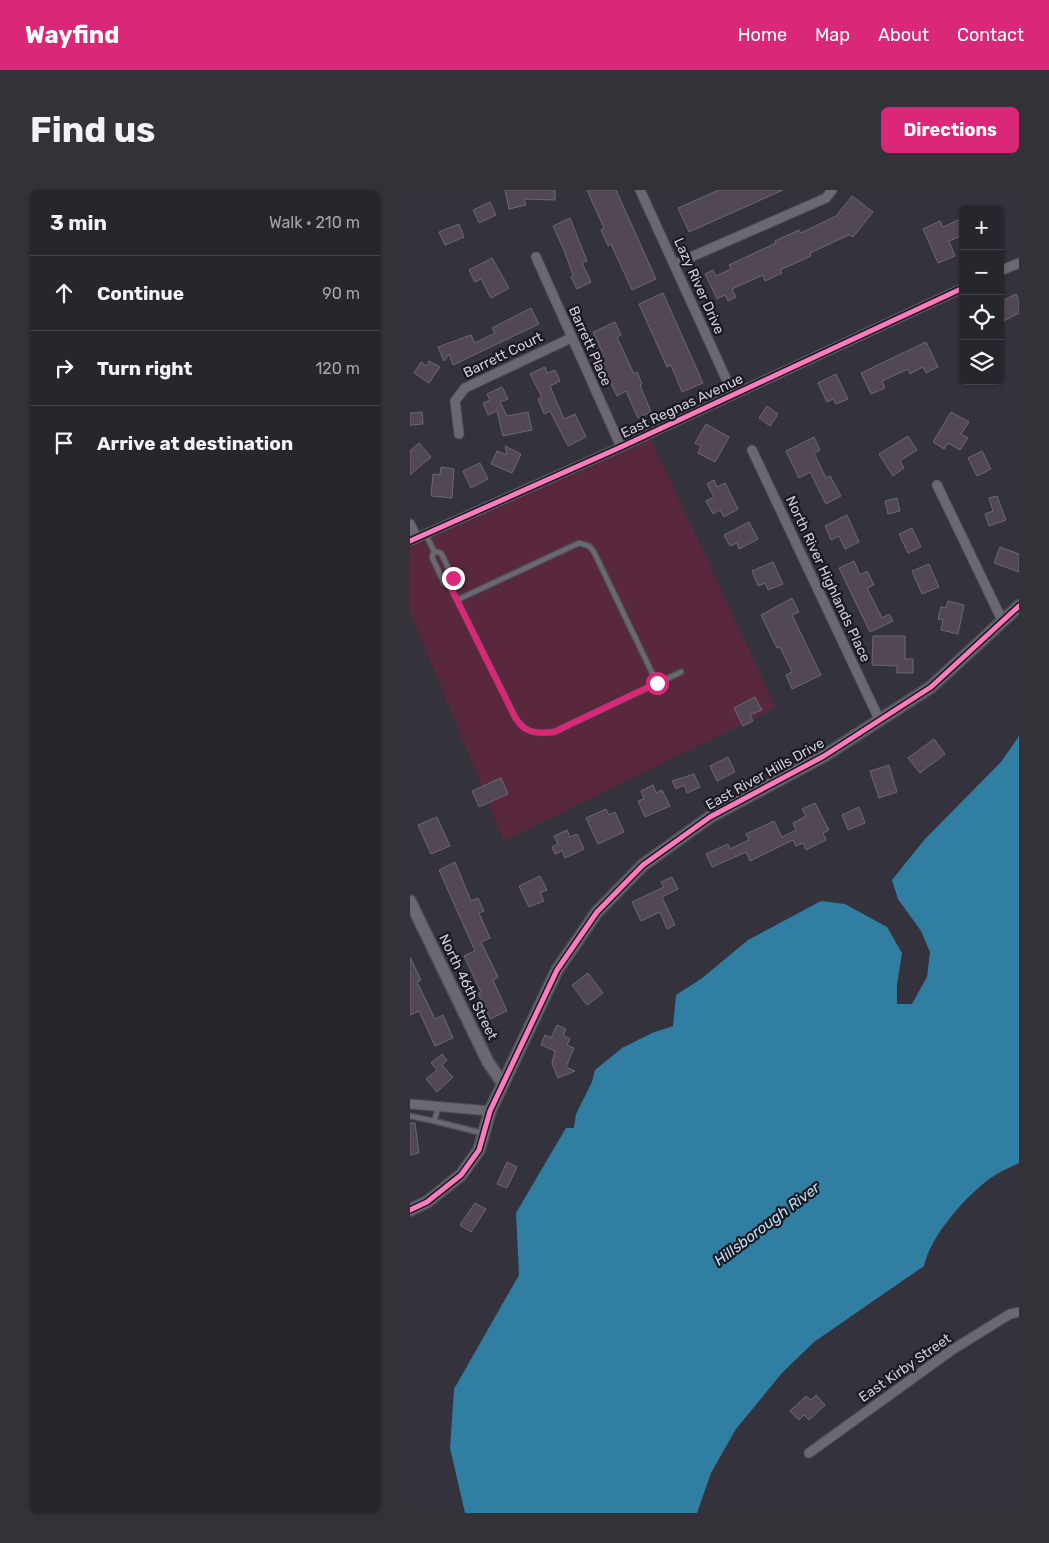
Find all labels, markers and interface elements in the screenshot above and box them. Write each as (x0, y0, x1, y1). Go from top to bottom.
text: Wayfind (25, 21, 119, 49)
text: Home (738, 24, 787, 46)
text: Map (815, 24, 850, 46)
text: About (878, 24, 929, 46)
text: Contact (957, 24, 1024, 46)
button: Directions (881, 107, 1019, 153)
text: Find us (30, 109, 155, 151)
map controls (959, 205, 1004, 385)
button: + (959, 205, 1004, 250)
text: 3 min (50, 210, 107, 235)
text: Walk · 210 m (269, 213, 360, 232)
street label: Lazy River Drive (670, 235, 728, 337)
button: − (959, 250, 1004, 295)
icon: ahead (50, 279, 78, 307)
text: Continue (97, 282, 184, 305)
text: 90 m (322, 284, 360, 303)
button: locate (959, 295, 1004, 340)
street label: Barrett Place (565, 304, 615, 389)
street label: Barrett Court (460, 328, 546, 382)
button: layers (959, 340, 1004, 385)
icon: right (50, 354, 78, 382)
text: Turn right (97, 357, 192, 380)
text: 120 m (315, 359, 360, 378)
street label: East Regnas Avenue (618, 370, 746, 442)
icon: arrive (50, 429, 78, 457)
text: Arrive at destination (97, 432, 293, 455)
street label: North River Highlands Place (782, 493, 874, 665)
route end (442, 567, 465, 590)
route start (646, 672, 669, 695)
street label: East River Hills Drive (703, 734, 827, 814)
street label: North 46th Street (435, 931, 501, 1043)
water label: Hillsborough River (711, 1178, 824, 1270)
street label: East Kirby Street (856, 1330, 955, 1406)

